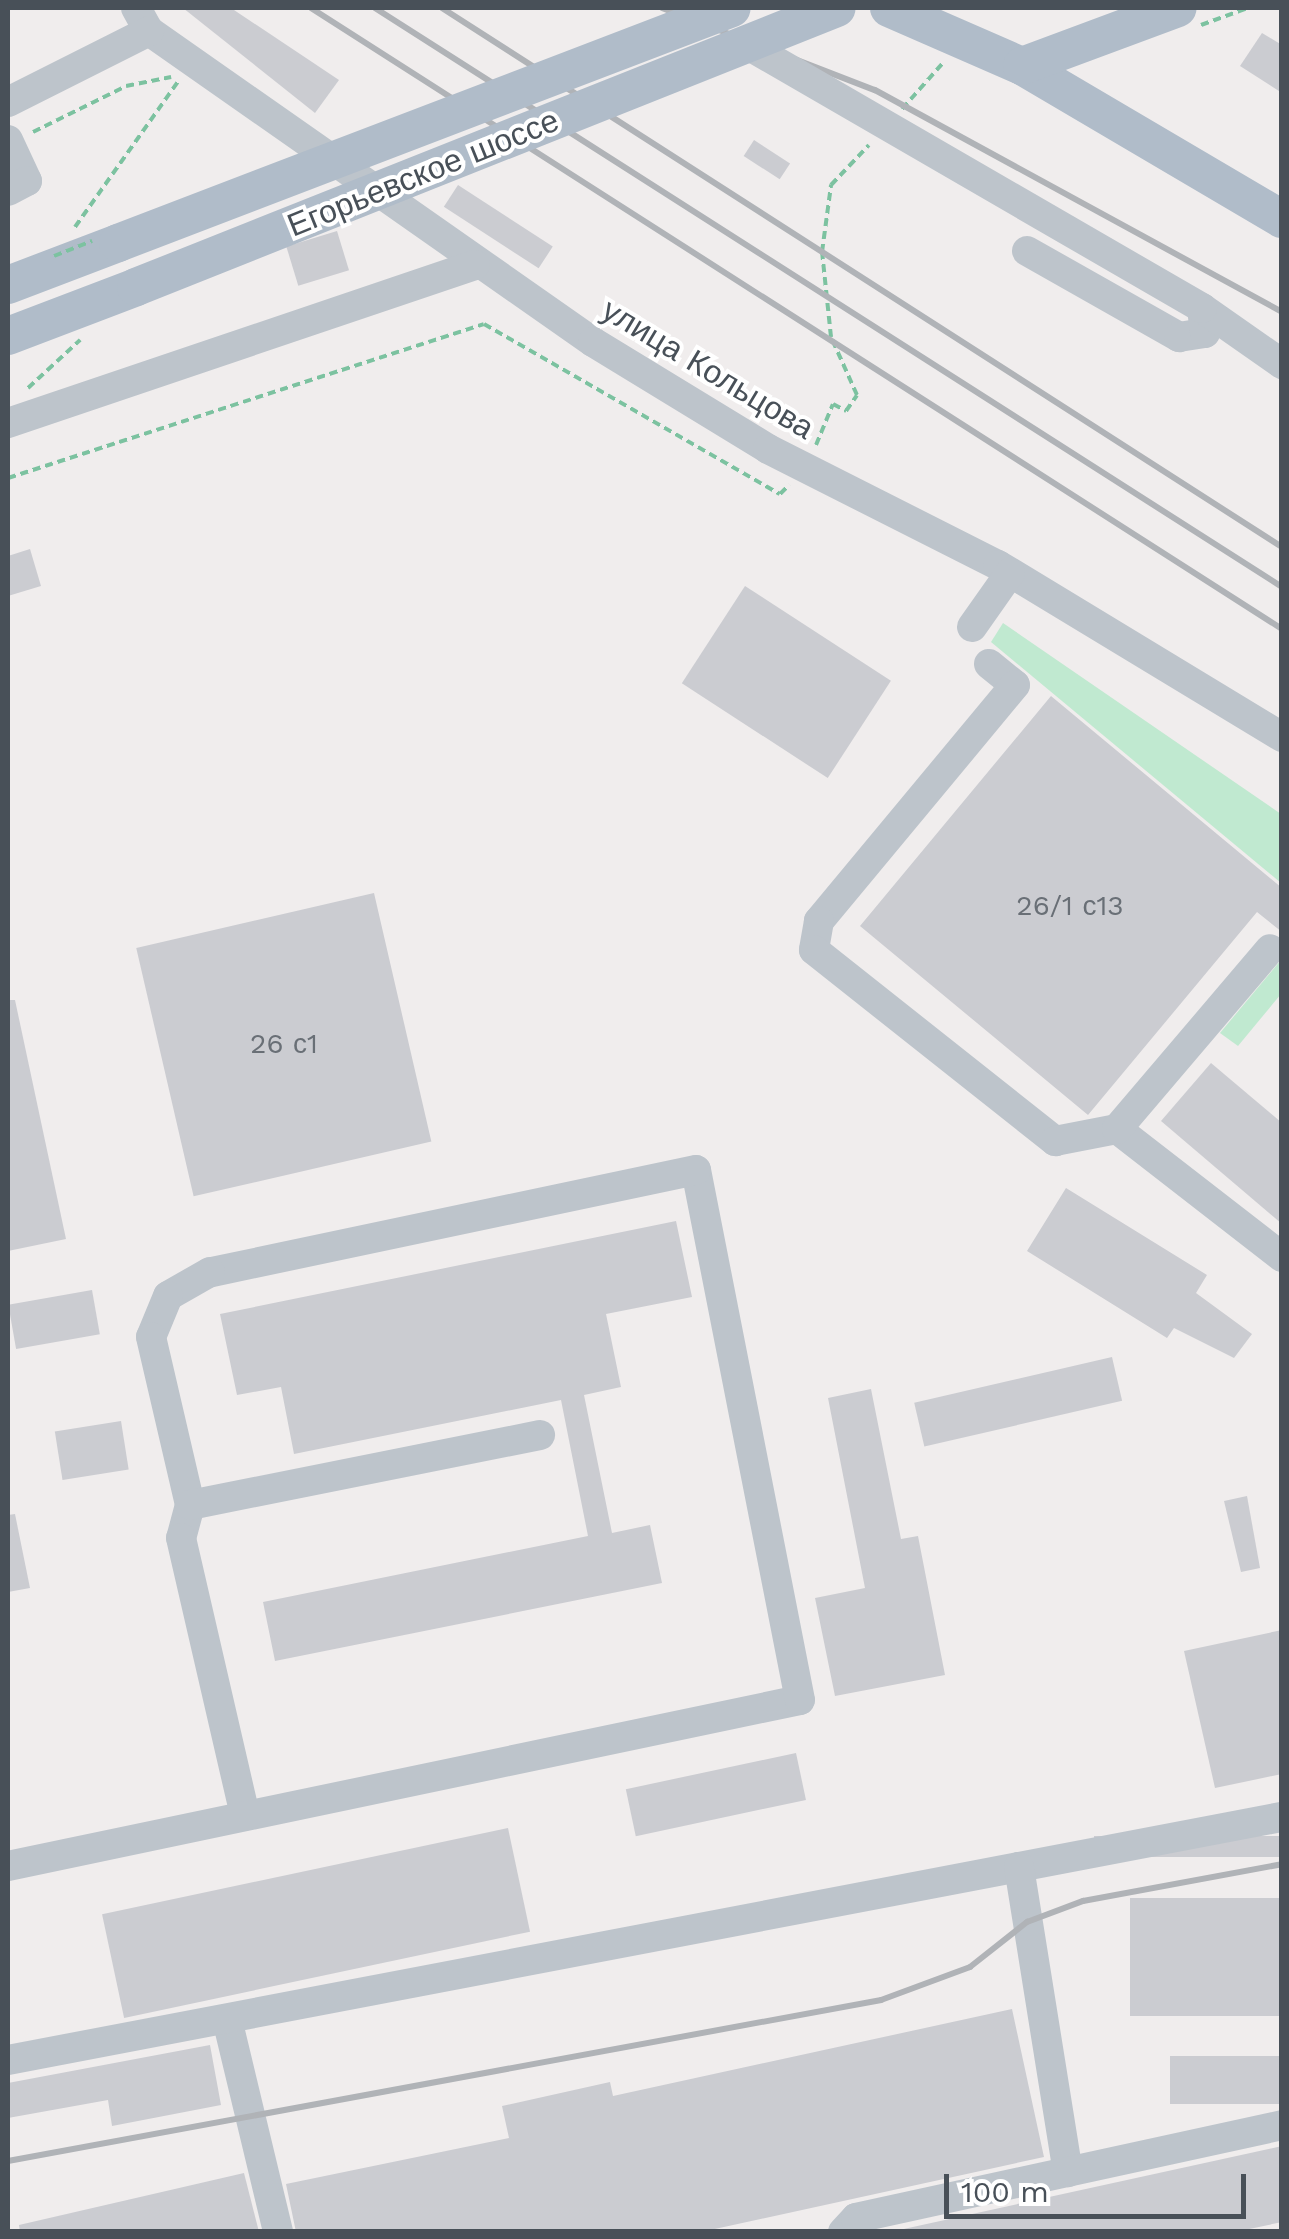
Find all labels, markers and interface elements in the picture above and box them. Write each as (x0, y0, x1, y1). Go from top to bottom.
street label: Егорьевское шоссе (282, 101, 564, 245)
street label: улица Кольцова (595, 291, 821, 447)
house number: 26/1 с13 (1016, 889, 1124, 923)
house number: 26 с1 (250, 1027, 318, 1061)
scale bar (949, 2154, 1252, 2216)
text: 100 m (961, 2174, 1049, 2209)

